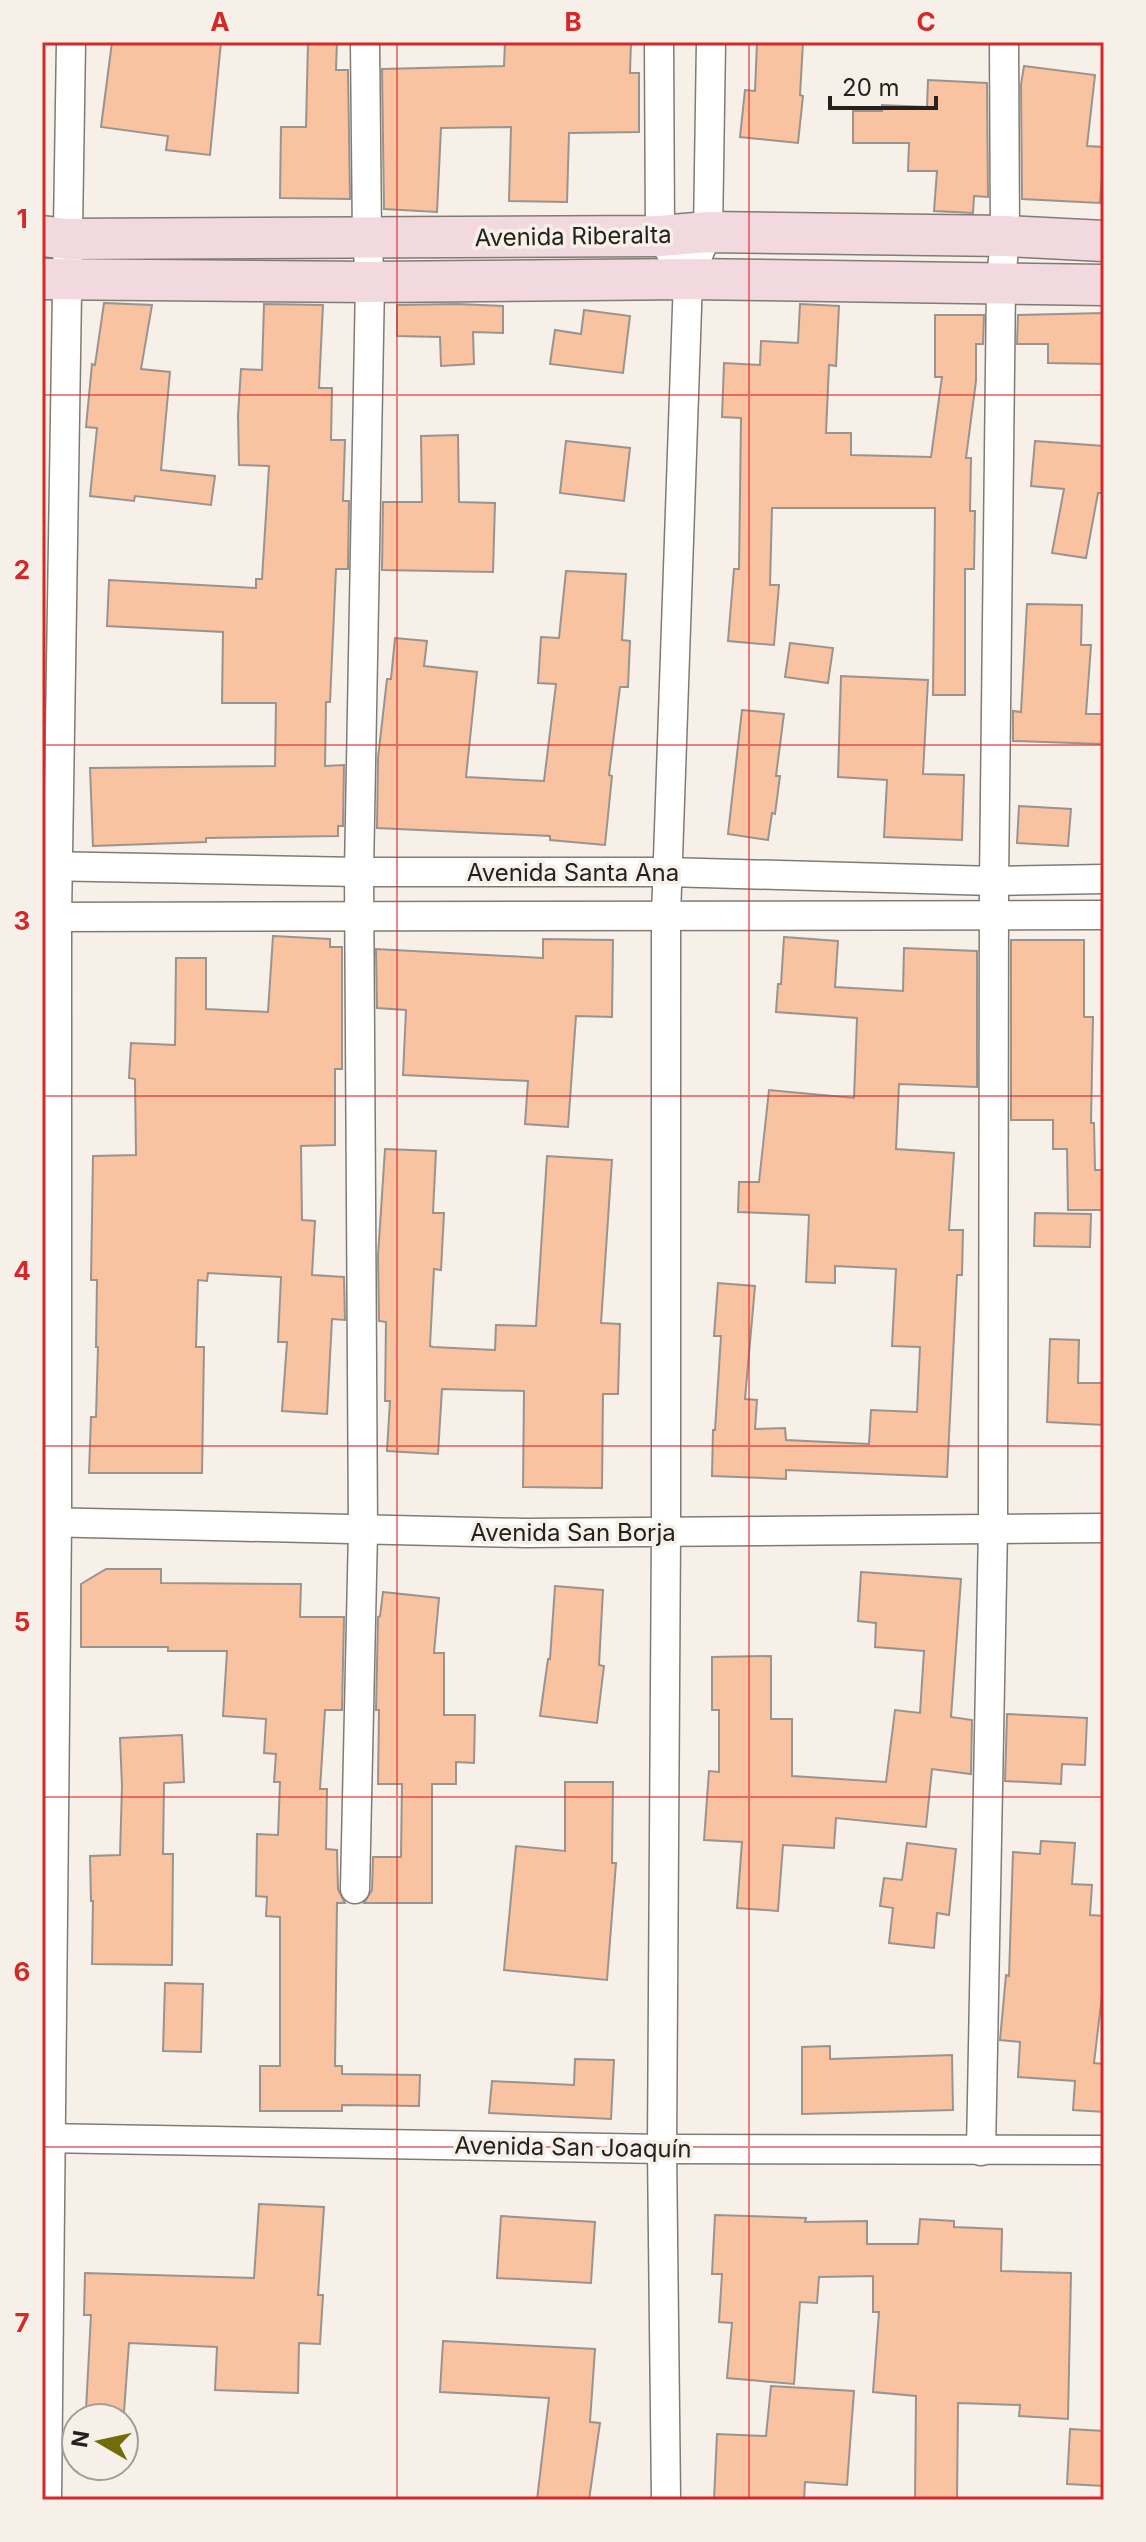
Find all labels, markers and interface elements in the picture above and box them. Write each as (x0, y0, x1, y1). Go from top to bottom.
text: A (210, 6, 230, 37)
text: B (564, 6, 582, 37)
text: C (916, 6, 936, 37)
scale bar (830, 60, 936, 110)
text: 20 m (842, 73, 900, 102)
text: 1 (16, 203, 28, 234)
street label: Avenida Riberalta (474, 220, 672, 252)
text: 2 (14, 554, 30, 585)
street label: Avenida Santa Ana (467, 858, 679, 887)
text: 3 (14, 905, 30, 936)
text: 4 (13, 1255, 31, 1286)
street label: Avenida San Borja (470, 1518, 676, 1547)
text: 5 (14, 1606, 30, 1637)
text: 6 (14, 1956, 30, 1987)
street label: Avenida San Joaquín (454, 2130, 692, 2164)
text: 7 (14, 2307, 30, 2338)
north arrow (60, 2402, 140, 2482)
text: N (66, 2429, 94, 2449)

